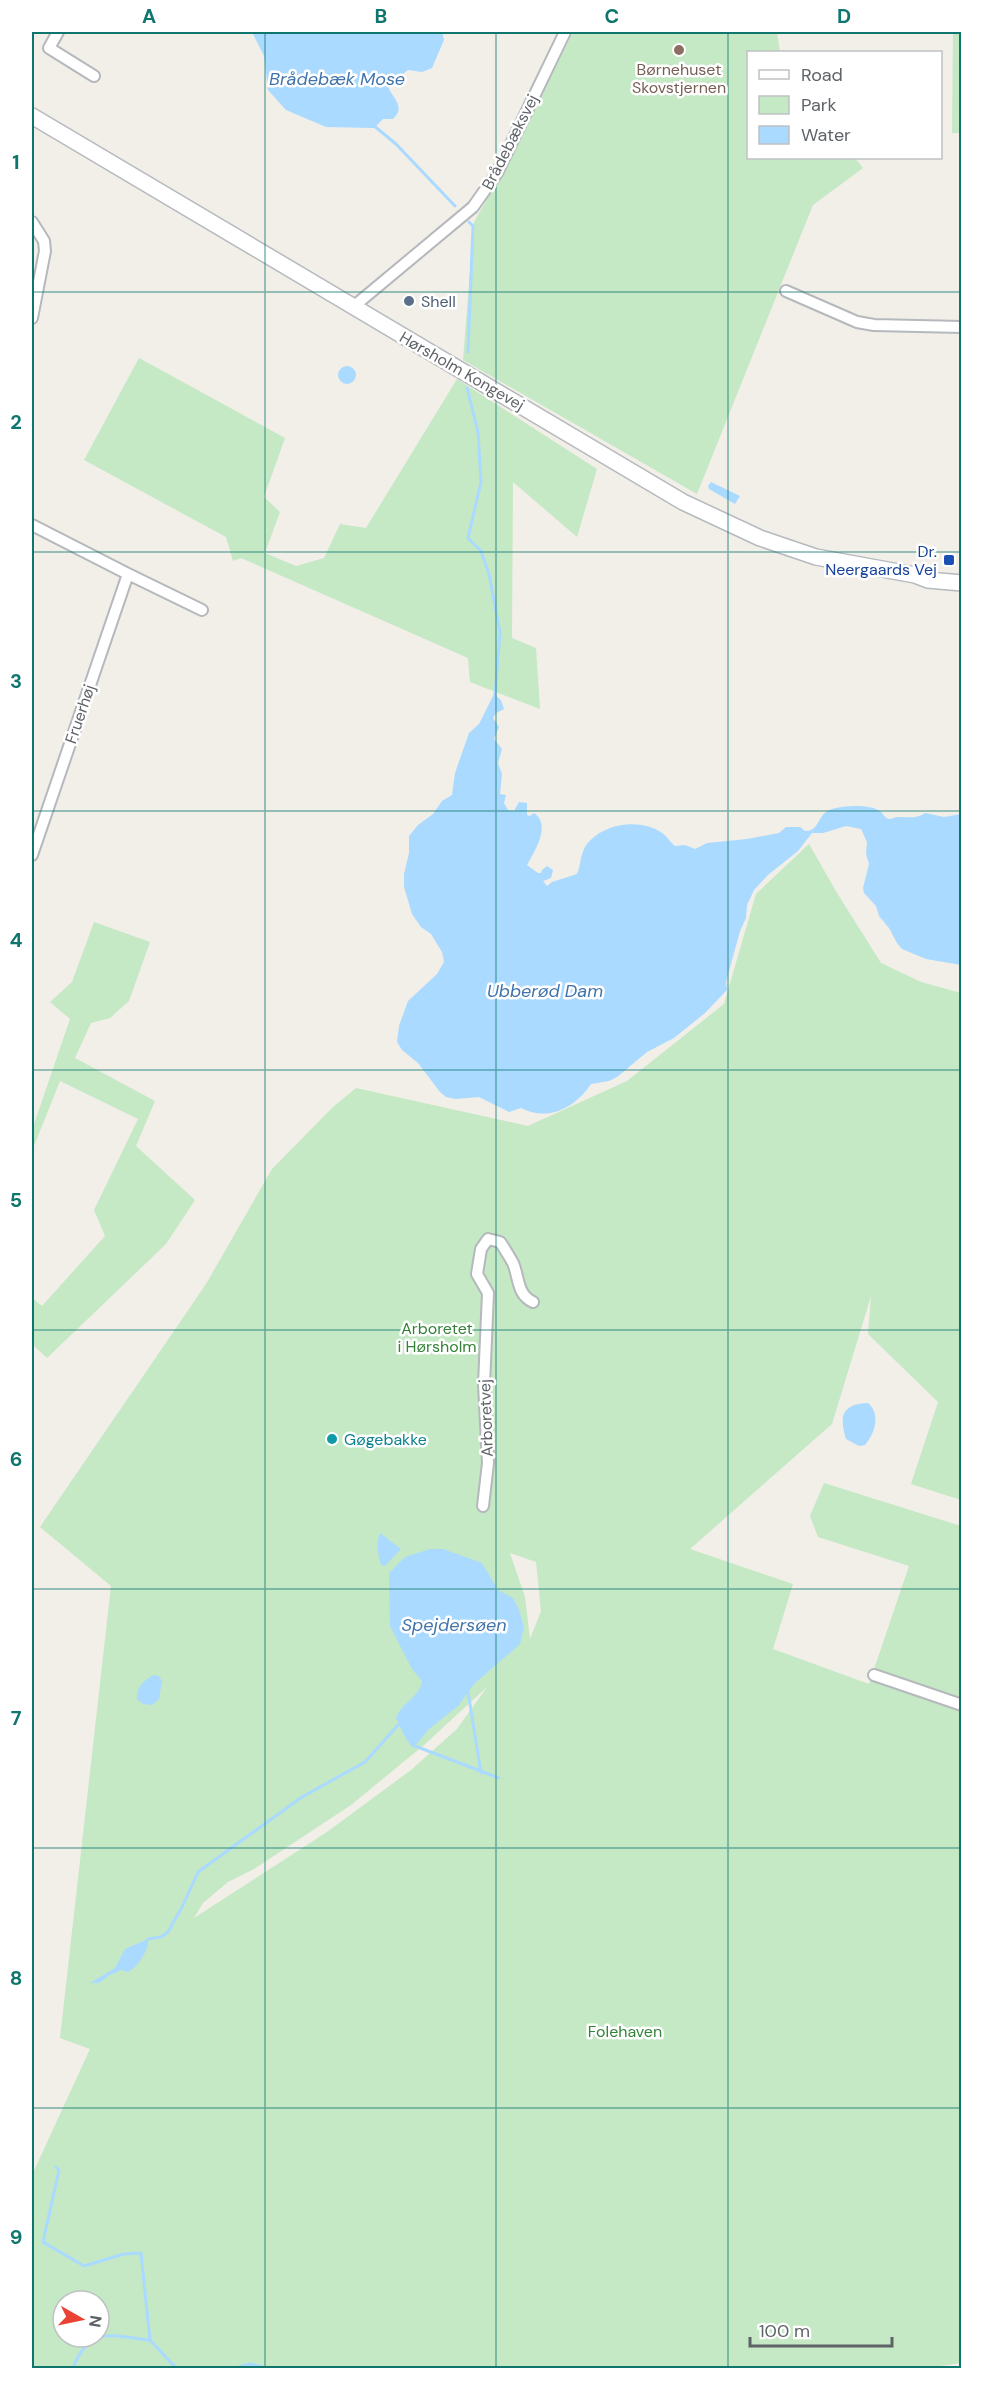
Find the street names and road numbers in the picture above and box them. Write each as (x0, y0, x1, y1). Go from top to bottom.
street label: Brådebæksvej (477, 91, 543, 193)
street label: Hørsholm Kongevej (396, 327, 528, 415)
street label: Fruerhøj (60, 682, 100, 746)
street label: Arboretvej (474, 1379, 498, 1457)

